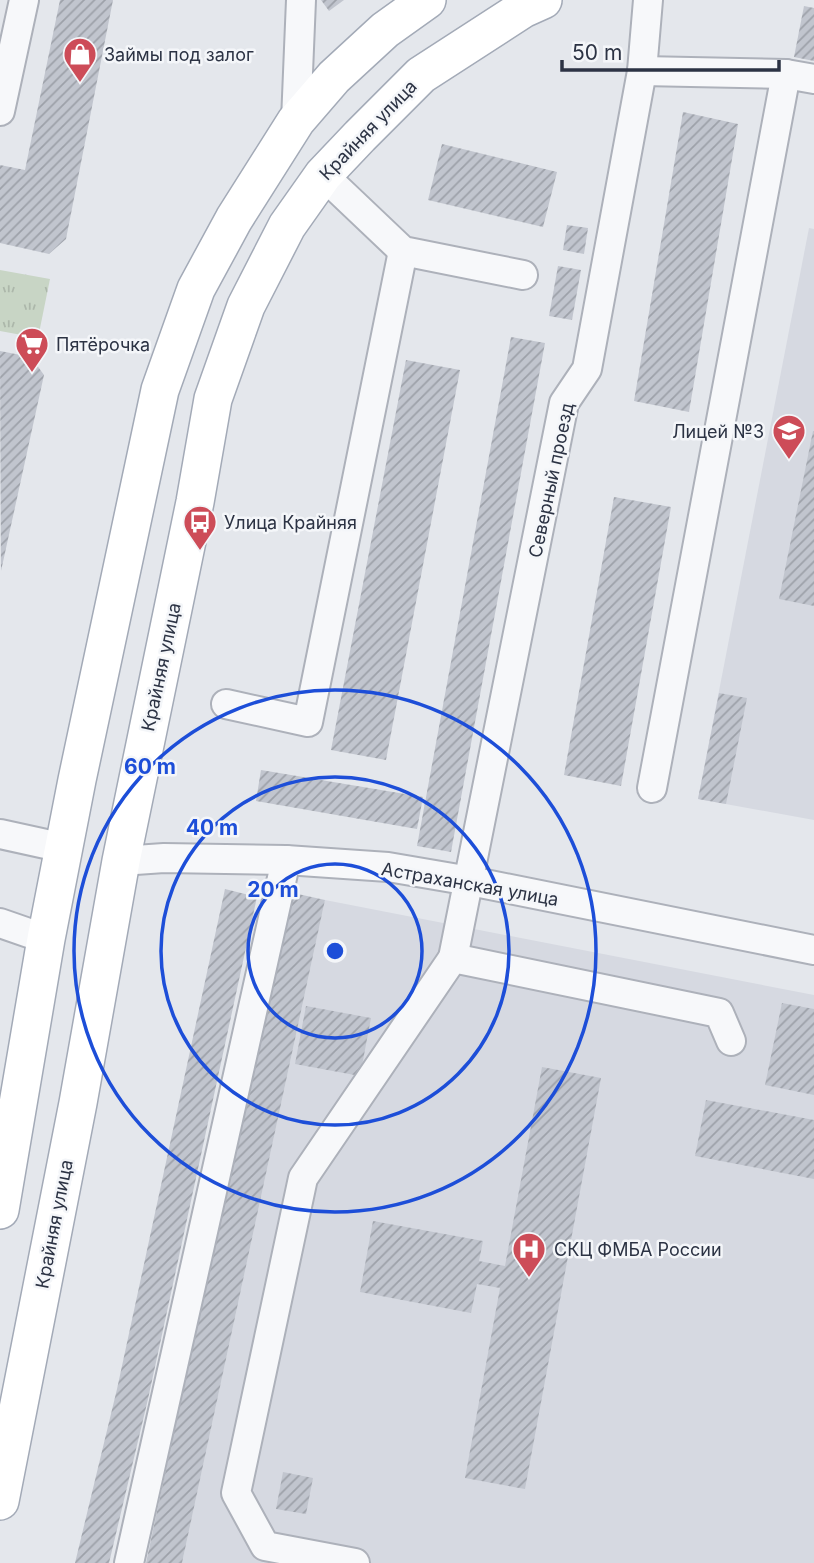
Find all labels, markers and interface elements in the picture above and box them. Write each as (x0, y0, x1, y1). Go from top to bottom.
scale bar (562, 28, 779, 72)
shop icon: Займы под залог (61, 35, 99, 84)
text: 50 m (572, 40, 622, 65)
place label: Займы под залог (104, 44, 254, 65)
street label: Крайняя улица (315, 76, 421, 184)
supermarket icon: Пятёрочка (13, 325, 51, 374)
place label: Пятёрочка (56, 334, 150, 355)
street label: Северный проезд (524, 401, 578, 559)
school or university icon: Лицей №3 (770, 412, 808, 461)
place label: Лицей №3 (672, 421, 764, 442)
bus stop icon: Улица Крайняя (181, 503, 219, 552)
place label: Улица Крайняя (224, 512, 357, 533)
street label: Крайняя улица (137, 601, 185, 733)
text: 60 m (124, 754, 176, 779)
text: 40 m (186, 815, 238, 840)
street label: Астраханская улица (380, 858, 560, 910)
text: 20 m (247, 877, 299, 902)
centre of rings (323, 939, 347, 963)
street label: Крайняя улица (31, 1158, 77, 1290)
hospital icon: СКЦ ФМБА России (510, 1230, 548, 1279)
place label: СКЦ ФМБА России (554, 1239, 722, 1260)

